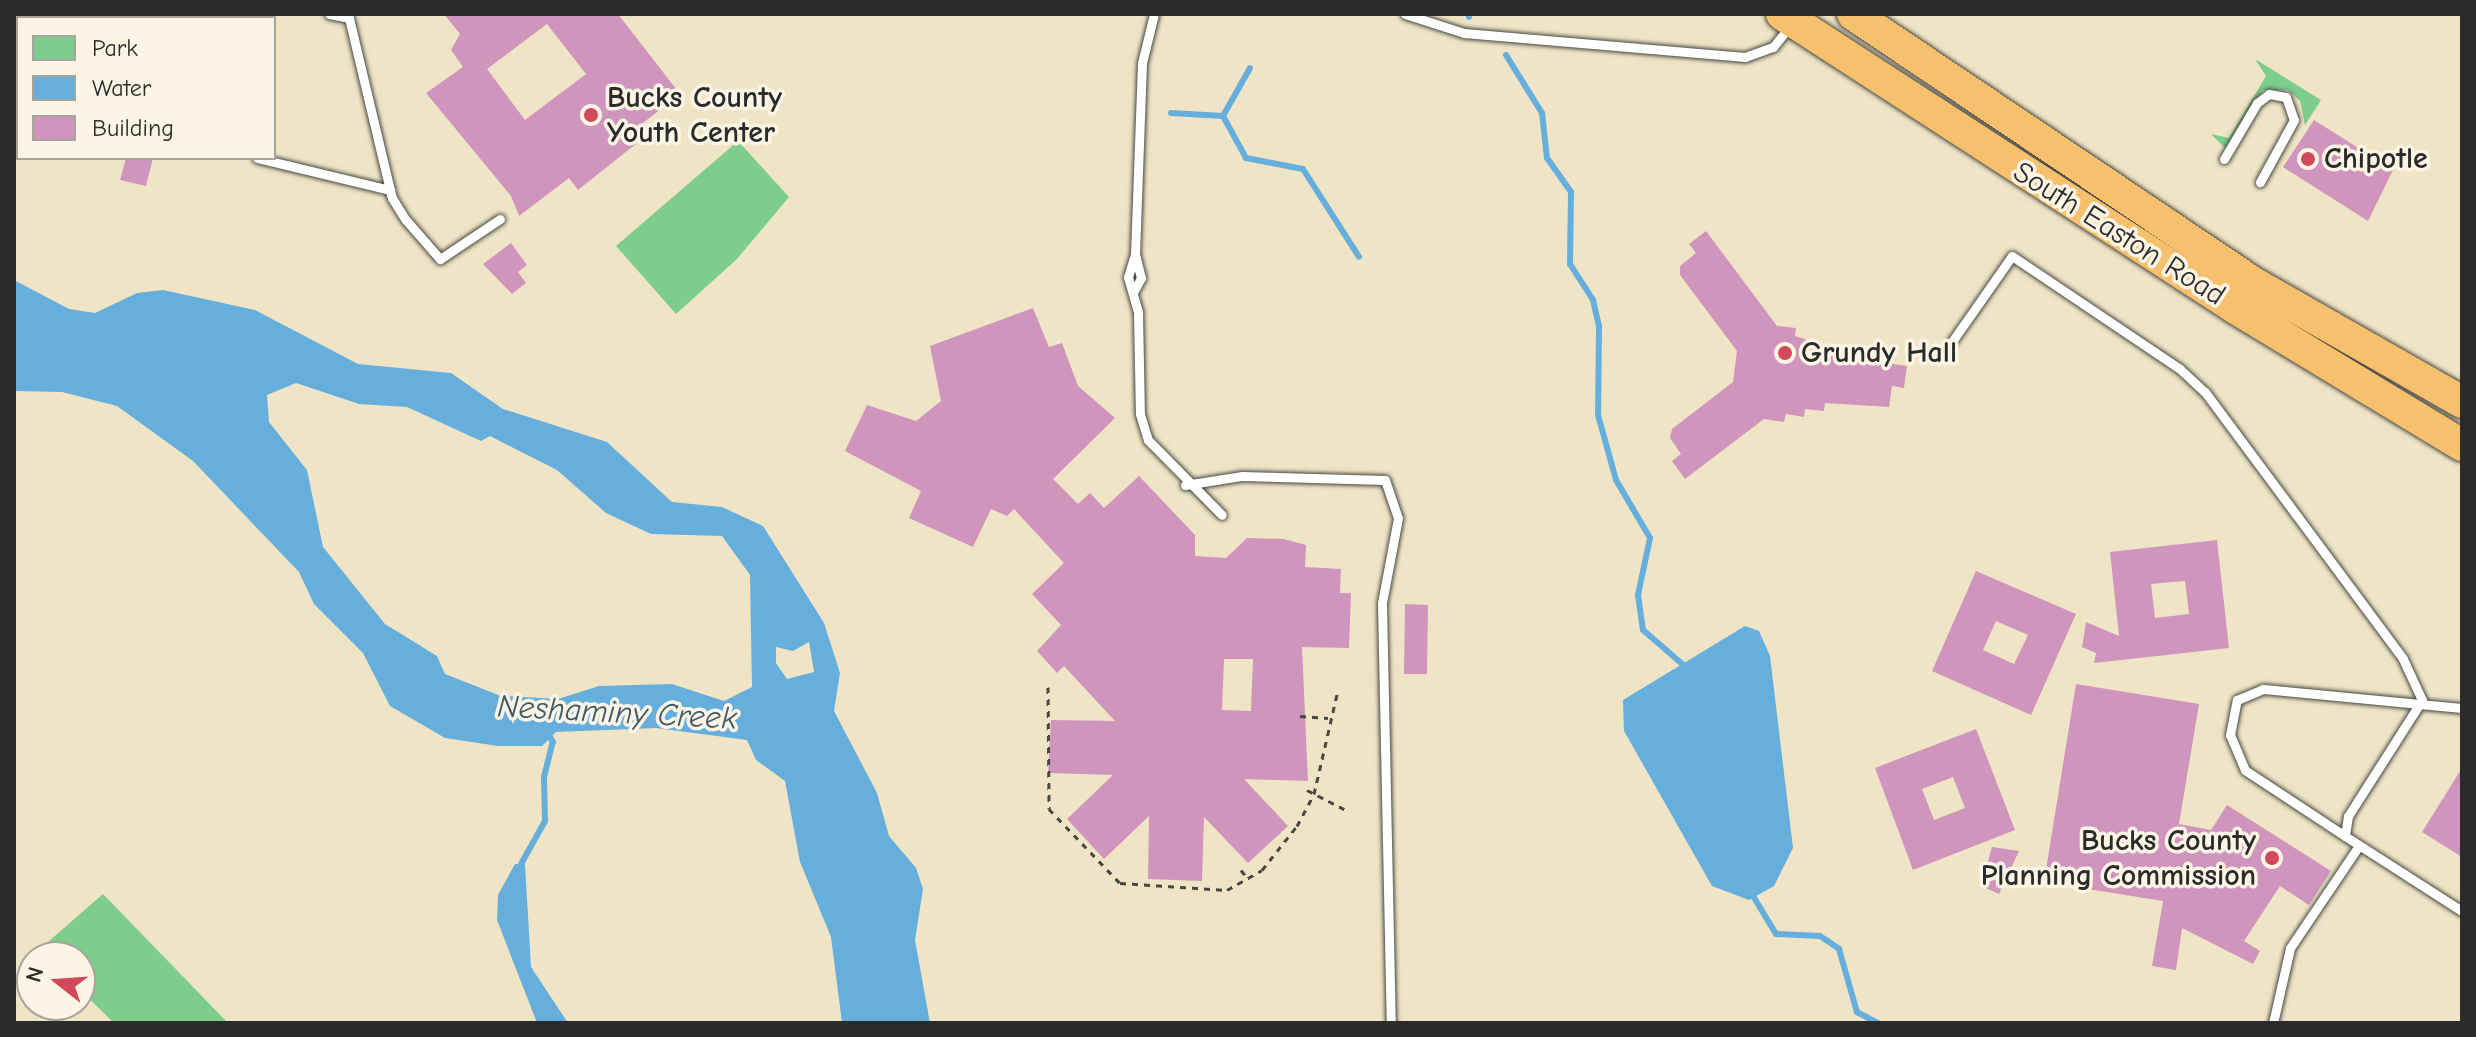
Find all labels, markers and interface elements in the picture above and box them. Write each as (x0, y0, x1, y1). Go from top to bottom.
legend (16, 16, 276, 160)
text: Park (92, 34, 138, 62)
text: Water (92, 74, 151, 102)
place label: Bucks County Youth Center (607, 80, 782, 150)
marker: Bucks County Youth Center (582, 106, 600, 124)
text: Building (92, 114, 174, 142)
place label: Chipotle (2324, 141, 2428, 177)
marker: Chipotle (2299, 150, 2317, 168)
street label: South Easton Road (2006, 154, 2232, 314)
place label: Grundy Hall (1801, 335, 1957, 371)
marker: Grundy Hall (1776, 344, 1794, 362)
water label: Neshaminy Creek (496, 688, 738, 738)
place label: Bucks County Planning Commission (1981, 823, 2256, 894)
marker: Bucks County Planning Commission (2263, 849, 2281, 867)
north arrow (16, 941, 96, 1021)
text: N (20, 964, 49, 985)

